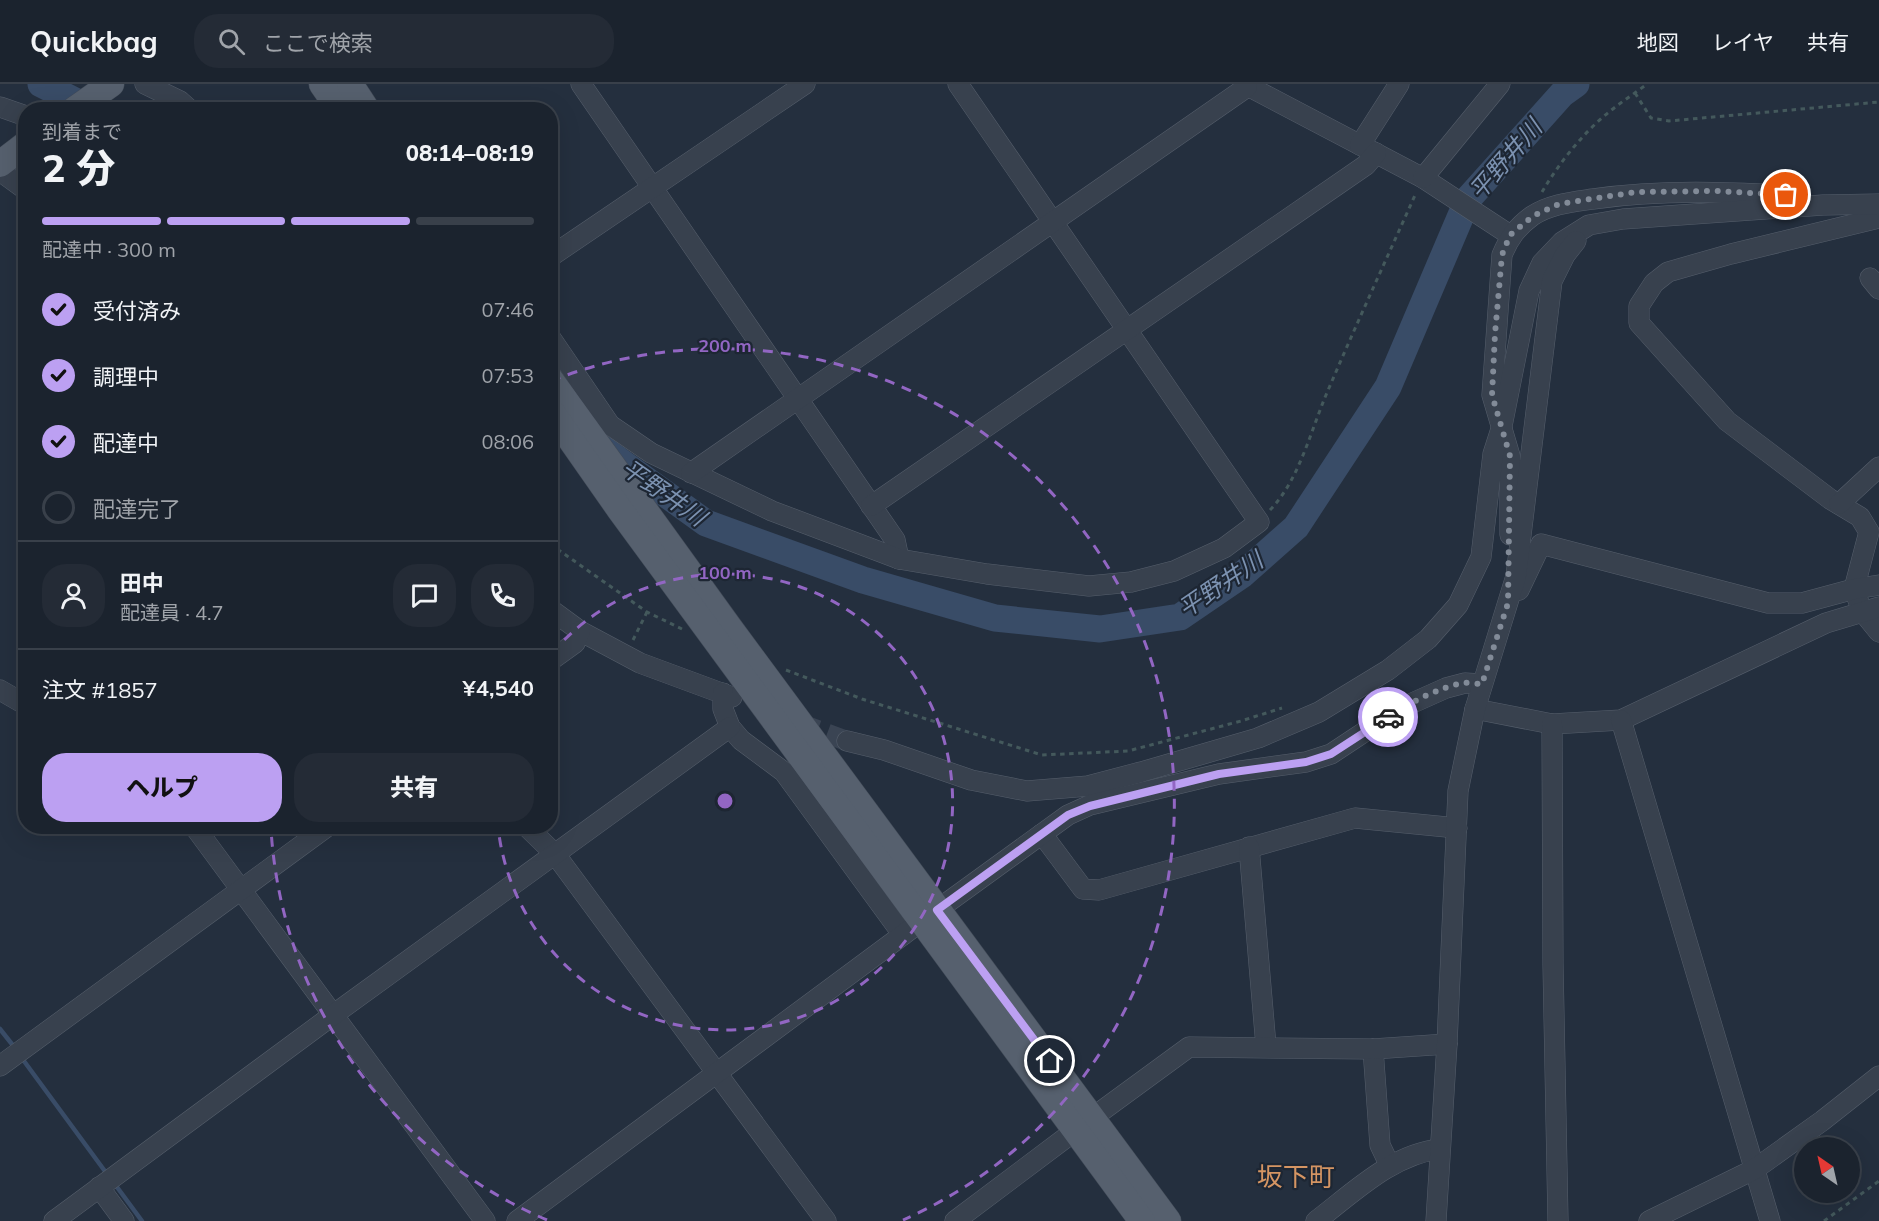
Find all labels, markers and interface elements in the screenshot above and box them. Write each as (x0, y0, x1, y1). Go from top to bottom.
search box (194, 14, 614, 68)
text: Quickbag (30, 24, 158, 59)
icon: search (215, 25, 248, 58)
text: ここで検索 (263, 29, 373, 57)
text: 地図 (1637, 29, 1679, 55)
text: レイヤ (1712, 29, 1774, 55)
text: 共有 (1807, 29, 1849, 55)
water label: 平野井川 (1462, 111, 1550, 205)
text: 到着まで (42, 119, 122, 144)
text: 08:14–08:19 (406, 139, 534, 167)
text: 2 分 (42, 143, 115, 192)
pin (1760, 169, 1811, 220)
icon: bag (1769, 178, 1802, 211)
text: 配達中 · 300 m (42, 237, 176, 262)
icon: check (42, 293, 75, 326)
text: 受付済み (93, 297, 181, 325)
text: 07:46 (481, 297, 534, 322)
text: 200 m (698, 334, 752, 357)
icon: check (42, 359, 75, 392)
text: 調理中 (93, 363, 159, 391)
text: 07:53 (481, 363, 534, 388)
icon: check (42, 425, 75, 458)
text: 配達中 (93, 429, 159, 457)
text: 08:06 (481, 429, 534, 454)
water label: 平野井川 (616, 452, 714, 534)
text: 配達完了 (93, 495, 181, 523)
water label: 平野井川 (1172, 543, 1271, 623)
text: 100 m (698, 561, 752, 584)
button: person (42, 564, 105, 627)
button: chat (393, 564, 456, 627)
button: phone (471, 564, 534, 627)
text: 田中 (120, 569, 164, 597)
text: 配達員 · 4.7 (120, 600, 224, 625)
text: ¥4,540 (463, 674, 534, 702)
text: 注文 #1857 (42, 676, 158, 704)
courier (1358, 687, 1418, 747)
icon: car (1372, 701, 1405, 734)
button: ヘルプ (42, 753, 282, 822)
button: 共有 (294, 753, 534, 822)
centre of rings (715, 791, 735, 811)
pin (1024, 1035, 1075, 1086)
icon: home (1033, 1044, 1066, 1077)
north arrow (1794, 1137, 1860, 1203)
map controls (1794, 1137, 1860, 1203)
district label: 坂下町 (1257, 1160, 1335, 1193)

